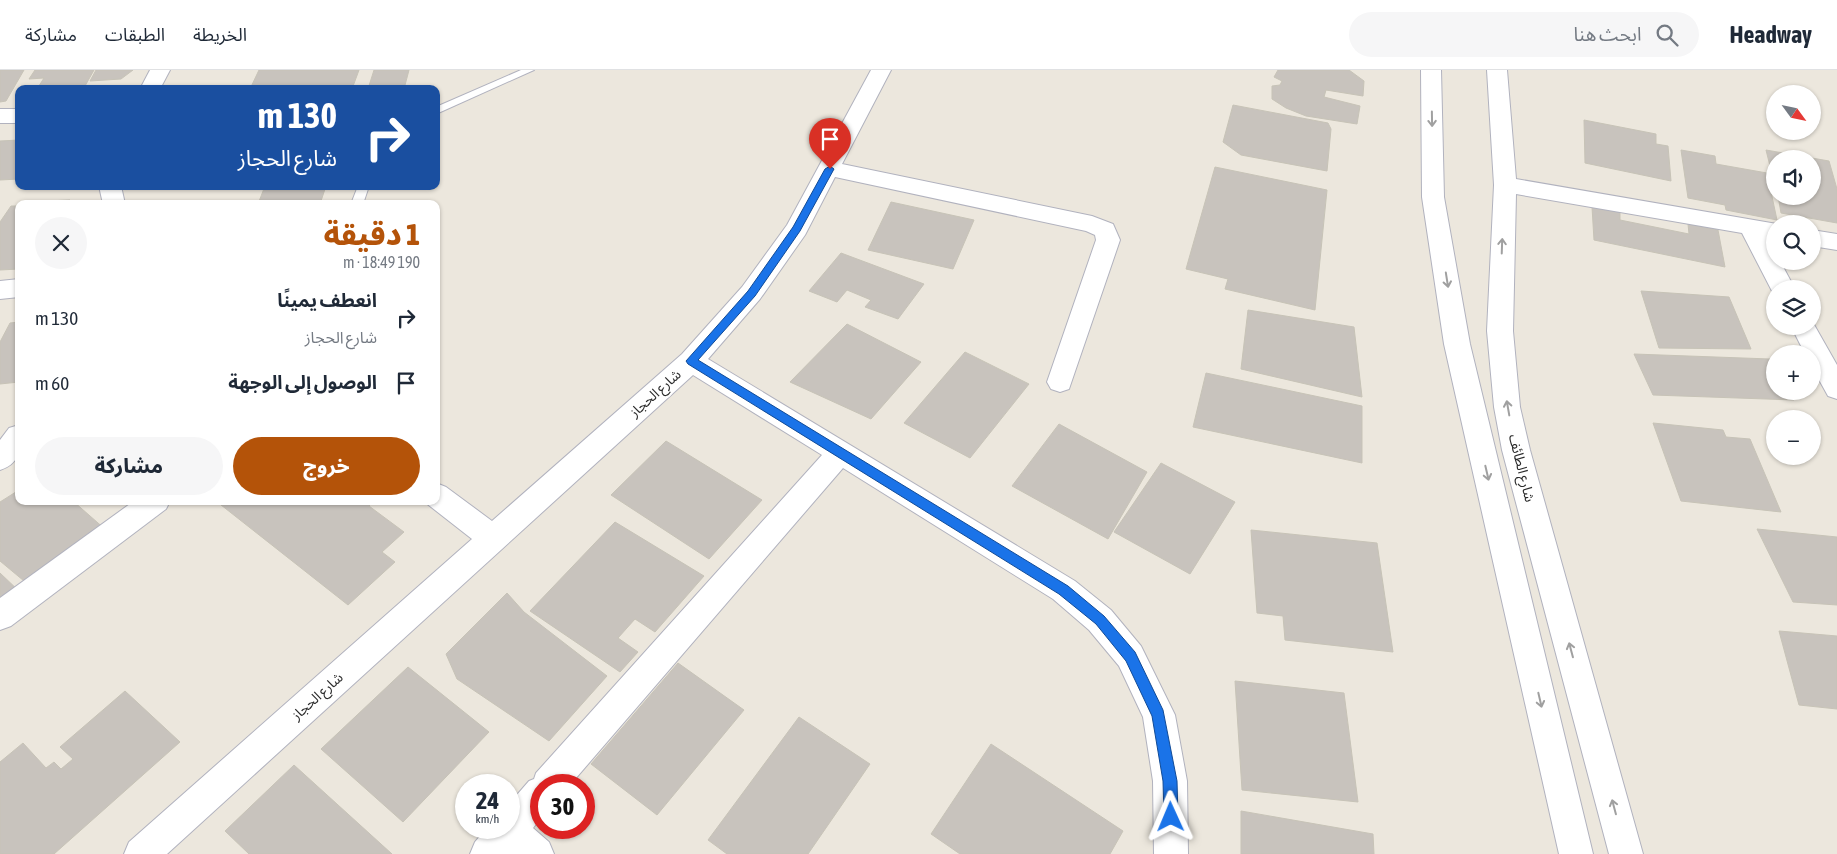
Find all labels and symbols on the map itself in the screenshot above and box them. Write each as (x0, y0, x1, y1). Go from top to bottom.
north arrow (1766, 85, 1821, 140)
one-way arrow (1427, 110, 1437, 126)
pin (809, 118, 851, 169)
one-way arrow (1498, 239, 1507, 255)
one-way arrow (1442, 272, 1452, 288)
street label: شارع الحجاز (625, 366, 686, 423)
one-way arrow (1502, 401, 1512, 417)
street label: شارع الطائف (1503, 432, 1538, 504)
one-way arrow (1483, 465, 1492, 481)
one-way arrow (1565, 643, 1575, 659)
street label: شارع الحجاز (287, 669, 348, 726)
one-way arrow (1536, 691, 1545, 707)
speed limit sign: 30 (530, 774, 595, 839)
position arrow (1144, 790, 1196, 842)
one-way arrow (1608, 799, 1618, 815)

